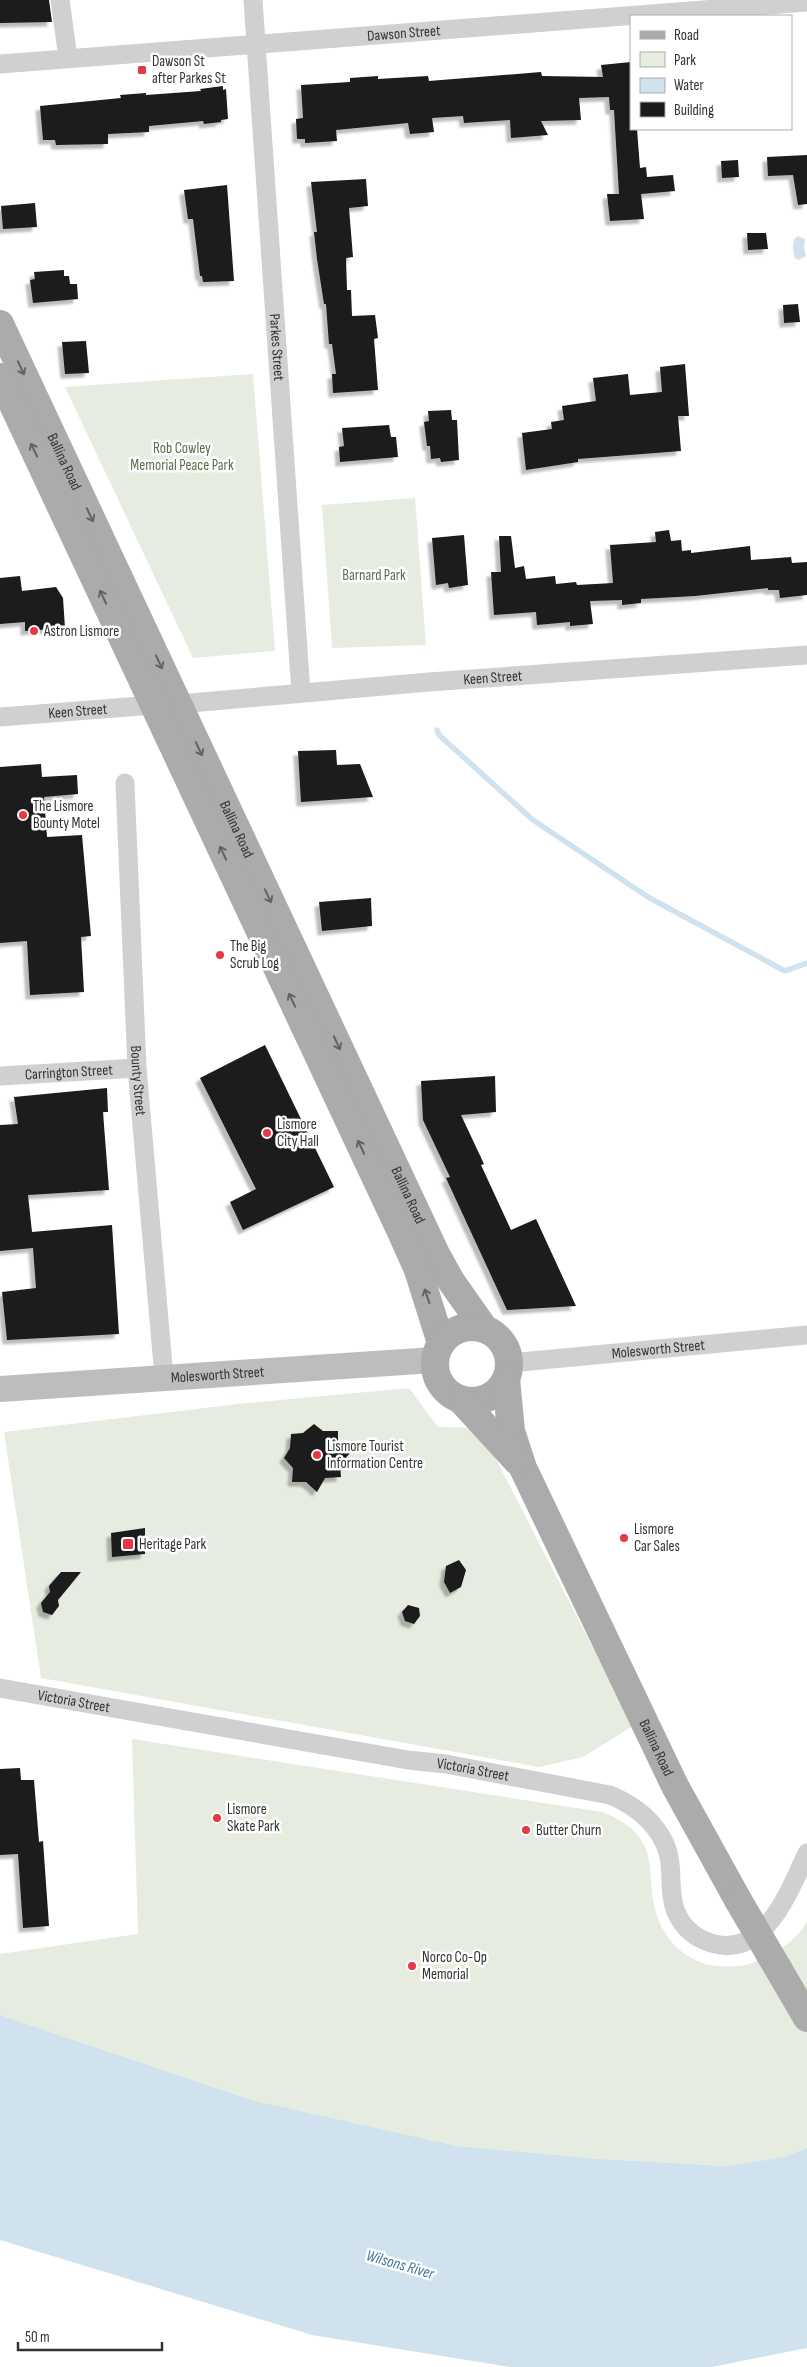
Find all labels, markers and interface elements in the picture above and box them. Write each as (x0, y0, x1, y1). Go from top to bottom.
legend (630, 15, 792, 130)
street label: Dawson Street (366, 21, 442, 45)
text: Road (674, 26, 699, 45)
text: Park (674, 51, 696, 70)
place label: Dawson St after Parkes St (152, 52, 226, 88)
marker: Dawson St after Parkes St (136, 64, 148, 76)
text: Water (674, 76, 705, 95)
text: Building (674, 101, 714, 120)
street label: Parkes Street (265, 313, 289, 382)
one-way arrow (17, 360, 26, 375)
street label: Ballina Road (43, 430, 86, 493)
park label: Rob Cowley Memorial Peace Park (130, 439, 234, 475)
one-way arrow (29, 443, 38, 458)
one-way arrow (85, 507, 95, 522)
park label: Barnard Park (342, 566, 406, 585)
one-way arrow (98, 590, 108, 605)
place label: Astron Lismore (43, 622, 119, 641)
marker: Astron Lismore (28, 625, 40, 637)
one-way arrow (155, 654, 164, 669)
street label: Keen Street (463, 666, 523, 689)
street label: Keen Street (48, 699, 108, 723)
one-way arrow (195, 741, 205, 756)
place label: The Lismore Bounty Motel (33, 797, 100, 833)
street label: Ballina Road (215, 798, 258, 861)
marker: The Lismore Bounty Motel (17, 809, 29, 821)
one-way arrow (218, 846, 227, 861)
one-way arrow (264, 888, 274, 903)
place label: The Big Scrub Log (230, 937, 279, 973)
marker: The Big Scrub Log (214, 949, 226, 961)
one-way arrow (287, 993, 296, 1008)
one-way arrow (333, 1035, 342, 1050)
street label: Bounty Street (127, 1045, 151, 1117)
street label: Carrington Street (25, 1060, 114, 1084)
place label: Lismore City Hall (277, 1115, 319, 1151)
marker: Lismore City Hall (261, 1127, 273, 1139)
one-way arrow (356, 1140, 366, 1155)
street label: Ballina Road (387, 1163, 430, 1227)
one-way arrow (421, 1288, 431, 1304)
street label: Molesworth Street (611, 1335, 706, 1363)
street label: Molesworth Street (170, 1362, 265, 1387)
place label: Lismore Tourist Information Centre (327, 1437, 423, 1473)
marker: Lismore Tourist Information Centre (311, 1449, 323, 1461)
place label: Lismore Car Sales (634, 1520, 680, 1556)
marker: Lismore Car Sales (618, 1532, 630, 1544)
place label: Heritage Park (139, 1535, 207, 1554)
marker: Heritage Park (121, 1537, 135, 1551)
street label: Victoria Street (36, 1685, 112, 1717)
street label: Ballina Road (635, 1716, 678, 1779)
street label: Victoria Street (436, 1754, 511, 1785)
place label: Lismore Skate Park (227, 1800, 280, 1836)
marker: Lismore Skate Park (211, 1812, 223, 1824)
place label: Butter Churn (536, 1821, 601, 1840)
marker: Butter Churn (520, 1824, 532, 1836)
place label: Norco Co-Op Memorial (422, 1948, 487, 1984)
marker: Norco Co-Op Memorial (406, 1960, 418, 1972)
water label: Wilsons River (364, 2246, 437, 2284)
scale bar (18, 2320, 161, 2352)
text: 50 m (25, 2328, 50, 2347)

